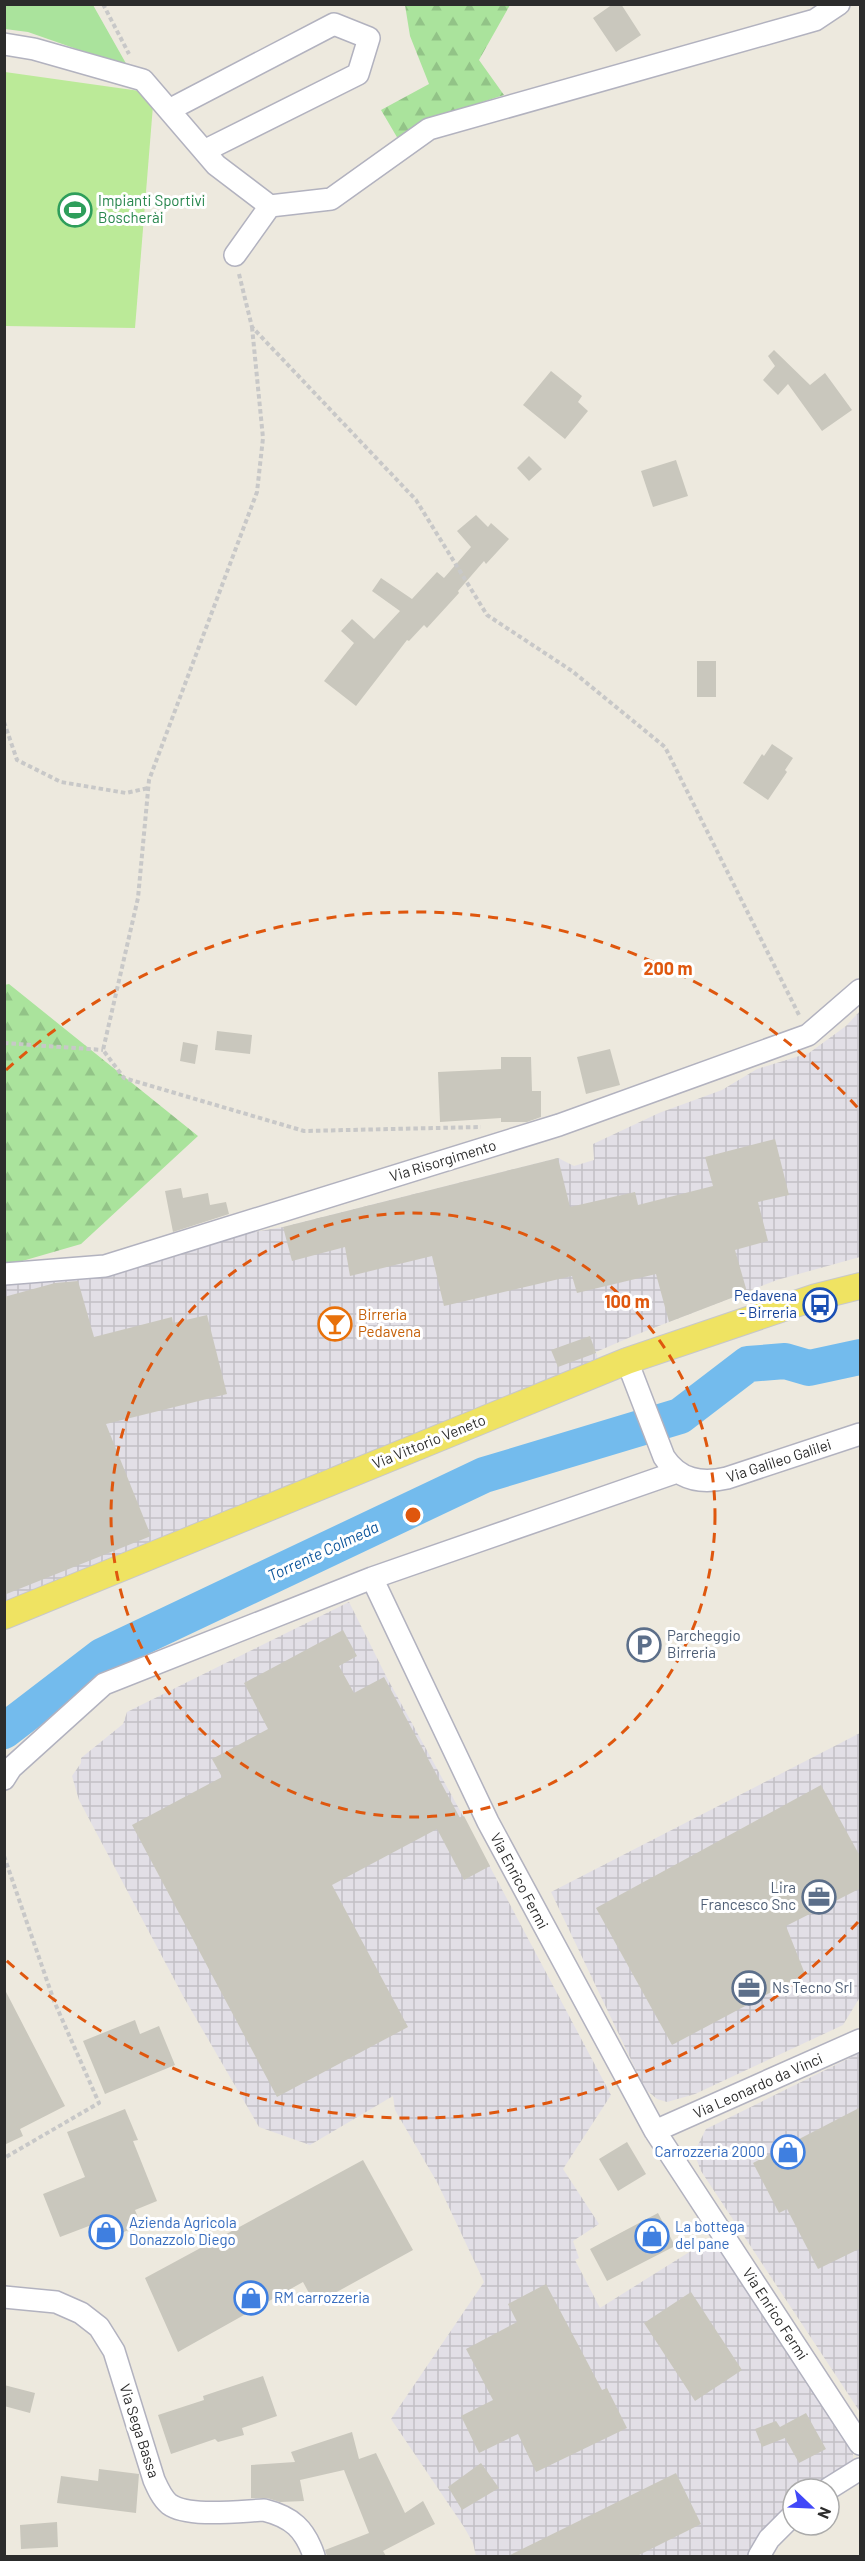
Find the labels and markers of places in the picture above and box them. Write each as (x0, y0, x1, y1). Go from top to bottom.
place label: Impianti Sportivi Boscherài (98, 191, 205, 226)
sports icon: Impianti Sportivi Boscherài (57, 192, 93, 228)
place label: Pedavena - Birreria (734, 1286, 797, 1321)
bus stop icon: Pedavena - Birreria (802, 1287, 838, 1323)
place label: Birreria Pedavena (358, 1305, 421, 1340)
bar icon: Birreria Pedavena (317, 1306, 353, 1342)
centre of rings (403, 1505, 423, 1525)
place label: Parcheggio Birreria (667, 1626, 741, 1661)
parking icon: Parcheggio Birreria (626, 1627, 662, 1663)
place label: Lira Francesco Snc (700, 1878, 796, 1913)
office icon: Lira Francesco Snc (801, 1879, 837, 1915)
office icon: Ns Tecno Srl (731, 1970, 767, 2006)
place label: Ns Tecno Srl (772, 1978, 852, 1996)
shop icon: Carrozzeria 2000 (770, 2134, 806, 2170)
place label: Carrozzeria 2000 (655, 2142, 765, 2160)
place label: Azienda Agricola Donazzolo Diego (129, 2213, 237, 2248)
shop icon: Azienda Agricola Donazzolo Diego (88, 2214, 124, 2250)
place label: La bottega del pane (675, 2217, 745, 2252)
shop icon: La bottega del pane (634, 2218, 670, 2254)
shop icon: RM carrozzeria (233, 2280, 269, 2316)
place label: RM carrozzeria (274, 2288, 370, 2306)

